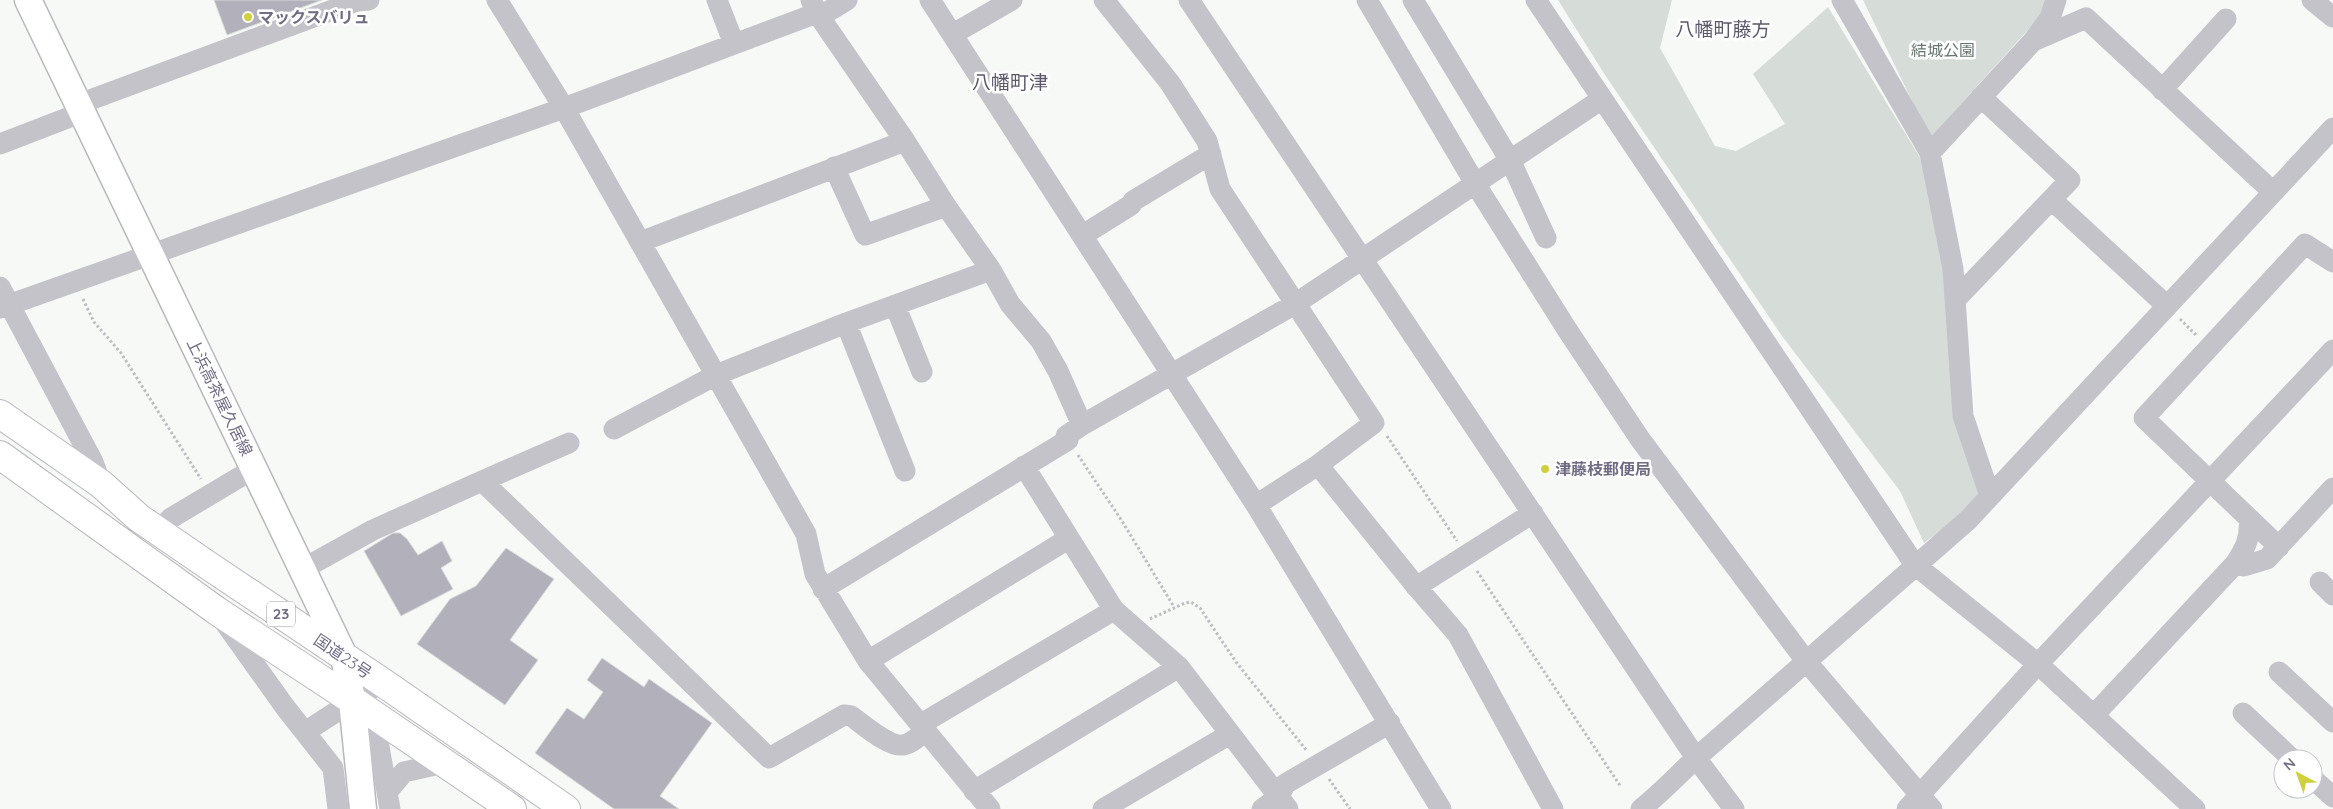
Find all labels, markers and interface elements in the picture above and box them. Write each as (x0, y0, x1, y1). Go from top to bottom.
place label: マックスバリュ (258, 7, 370, 27)
marker: マックスバリュ (242, 11, 254, 23)
district label: 八幡町藤方 (1675, 17, 1771, 41)
park label: 結城公園 (1911, 40, 1975, 60)
district label: 八幡町津 (972, 70, 1048, 94)
street label: 上浜高茶屋久居線 (183, 335, 257, 459)
place label: 津藤枝郵便局 (1555, 459, 1651, 479)
marker: 津藤枝郵便局 (1539, 463, 1551, 475)
road number: 23 (267, 602, 295, 626)
street label: 国道23号 (310, 629, 376, 683)
north arrow (2273, 749, 2323, 799)
text: N (2280, 754, 2299, 774)

